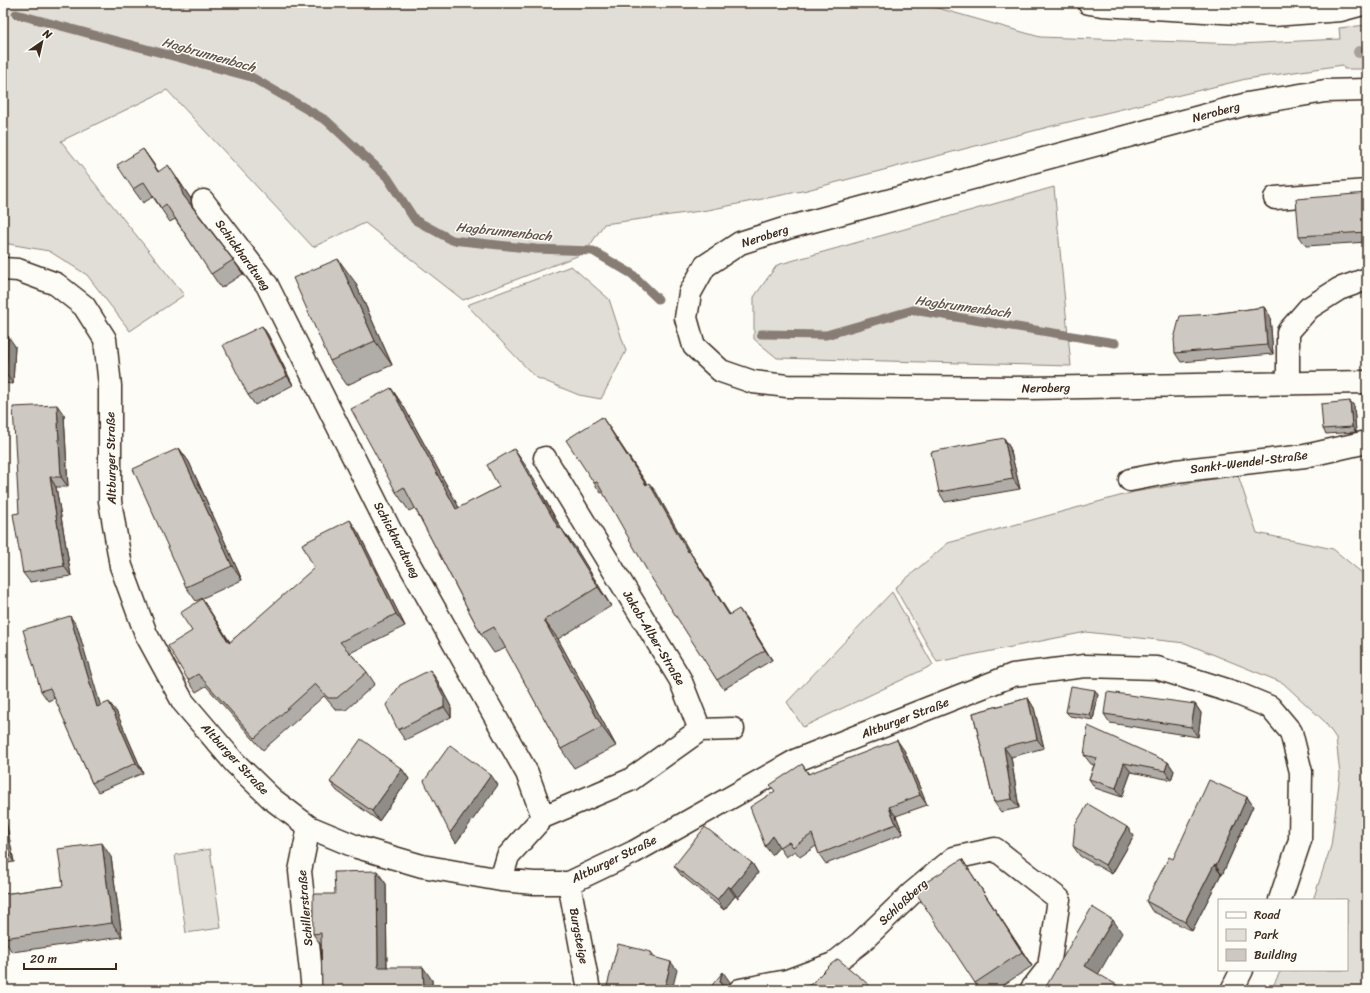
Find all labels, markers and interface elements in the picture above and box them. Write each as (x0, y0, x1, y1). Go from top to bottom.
north arrow (22, 22, 62, 62)
text: N (38, 24, 56, 44)
water label: Hagbrunnenbach (160, 30, 259, 79)
street label: Neroberg (1190, 95, 1242, 129)
street label: Schickhardtweg (209, 214, 277, 296)
water label: Hagbrunnenbach (455, 215, 554, 248)
street label: Neroberg (738, 218, 792, 254)
water label: Hagbrunnenbach (914, 288, 1013, 325)
street label: Neroberg (1021, 377, 1071, 399)
street label: Altburger Straße (99, 411, 123, 506)
street label: Sankt-Wendel-Straße (1189, 444, 1309, 480)
street label: Schickhardtweg (367, 498, 427, 582)
street label: Jakob-Alber-Straße (616, 585, 691, 690)
street label: Altburger Straße (857, 691, 952, 745)
street label: Altburger Straße (195, 717, 275, 800)
street label: Altburger Straße (567, 829, 661, 890)
street label: Schillerstraße (291, 869, 319, 947)
street label: Schloßberg (873, 873, 933, 931)
legend (1218, 899, 1348, 971)
text: Road (1254, 904, 1281, 926)
street label: Burgsteige (563, 906, 595, 966)
text: Park (1254, 924, 1279, 946)
text: Building (1254, 944, 1297, 966)
scale bar (24, 945, 116, 971)
text: 20 m (30, 948, 57, 970)

